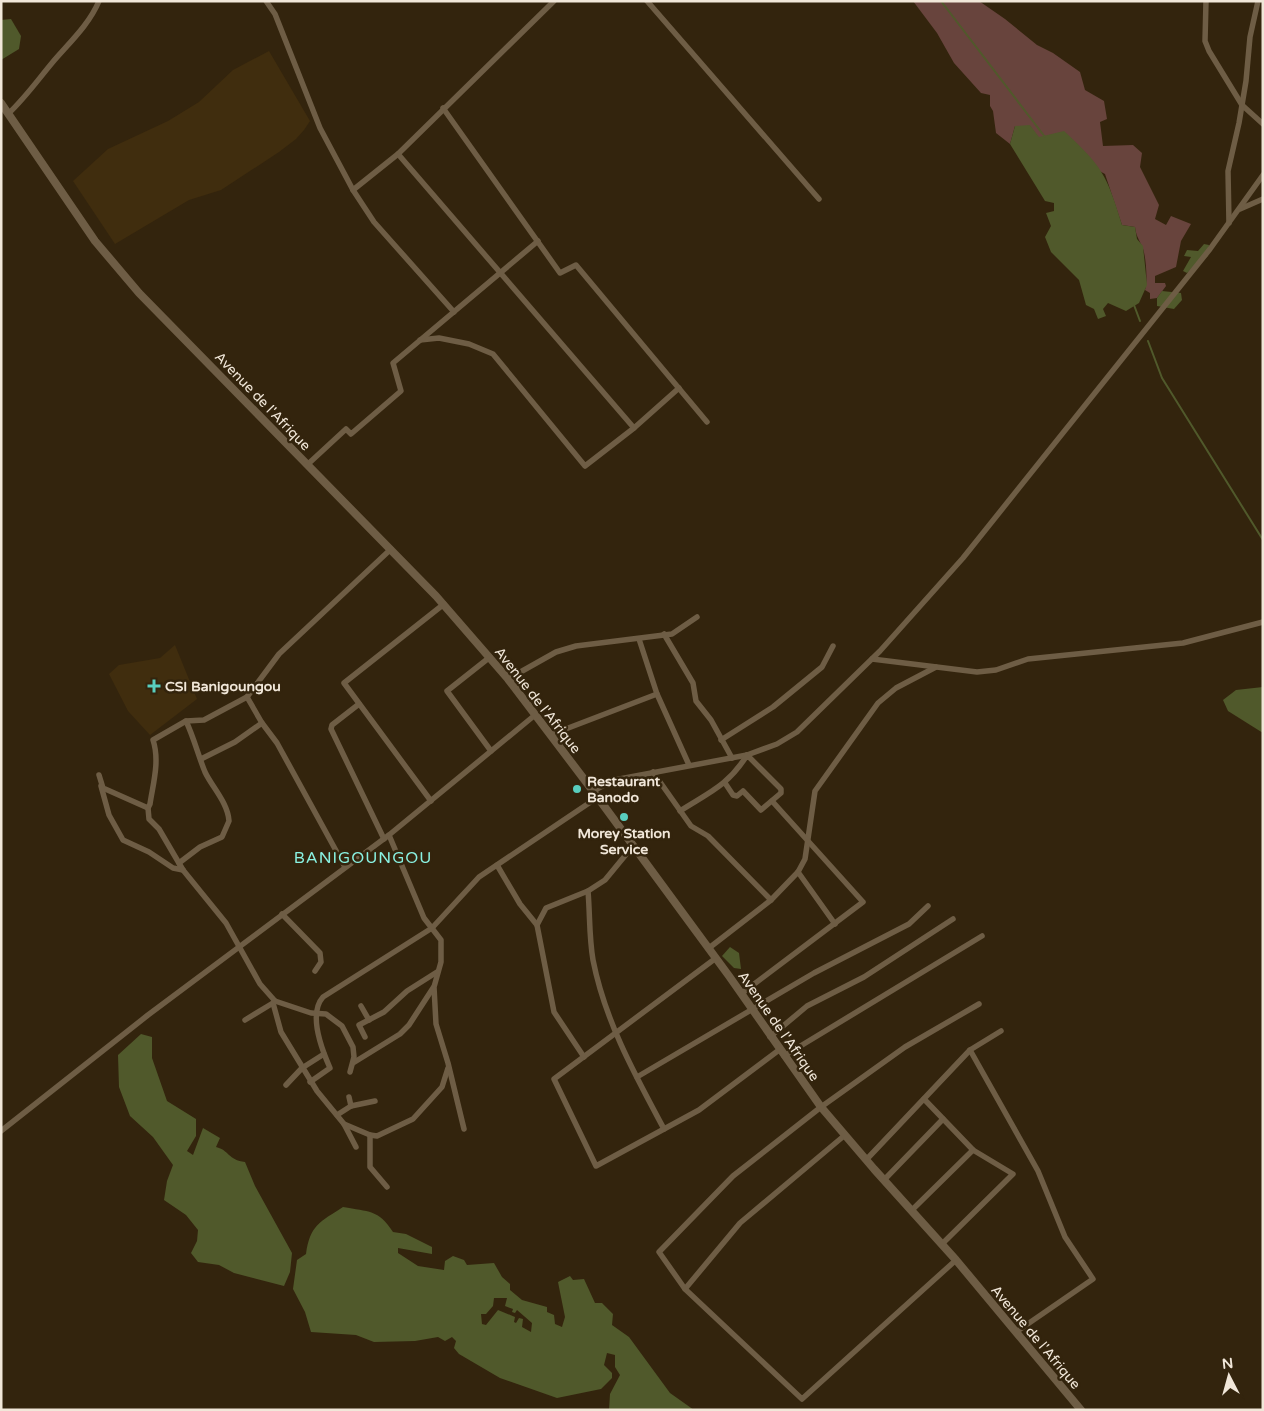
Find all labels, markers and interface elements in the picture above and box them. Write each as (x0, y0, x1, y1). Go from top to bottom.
street label: Avenue de l'Afrique (211, 349, 314, 454)
street label: Avenue de l'Afrique (491, 644, 584, 757)
place label: CSI Banigoungou (165, 678, 281, 695)
marker: CSI Banigoungou (147, 679, 161, 693)
place label: Restaurant Banodo (587, 773, 661, 806)
marker: Restaurant Banodo (571, 783, 583, 795)
marker: Morey Station Service (618, 811, 630, 823)
place label: Morey Station Service (577, 825, 671, 858)
district label: BANIGOUNGOU (294, 848, 432, 868)
street label: Avenue de l'Afrique (734, 968, 823, 1085)
street label: Avenue de l'Afrique (987, 1282, 1084, 1393)
north arrow (1204, 1351, 1254, 1401)
text: N (1221, 1355, 1234, 1373)

